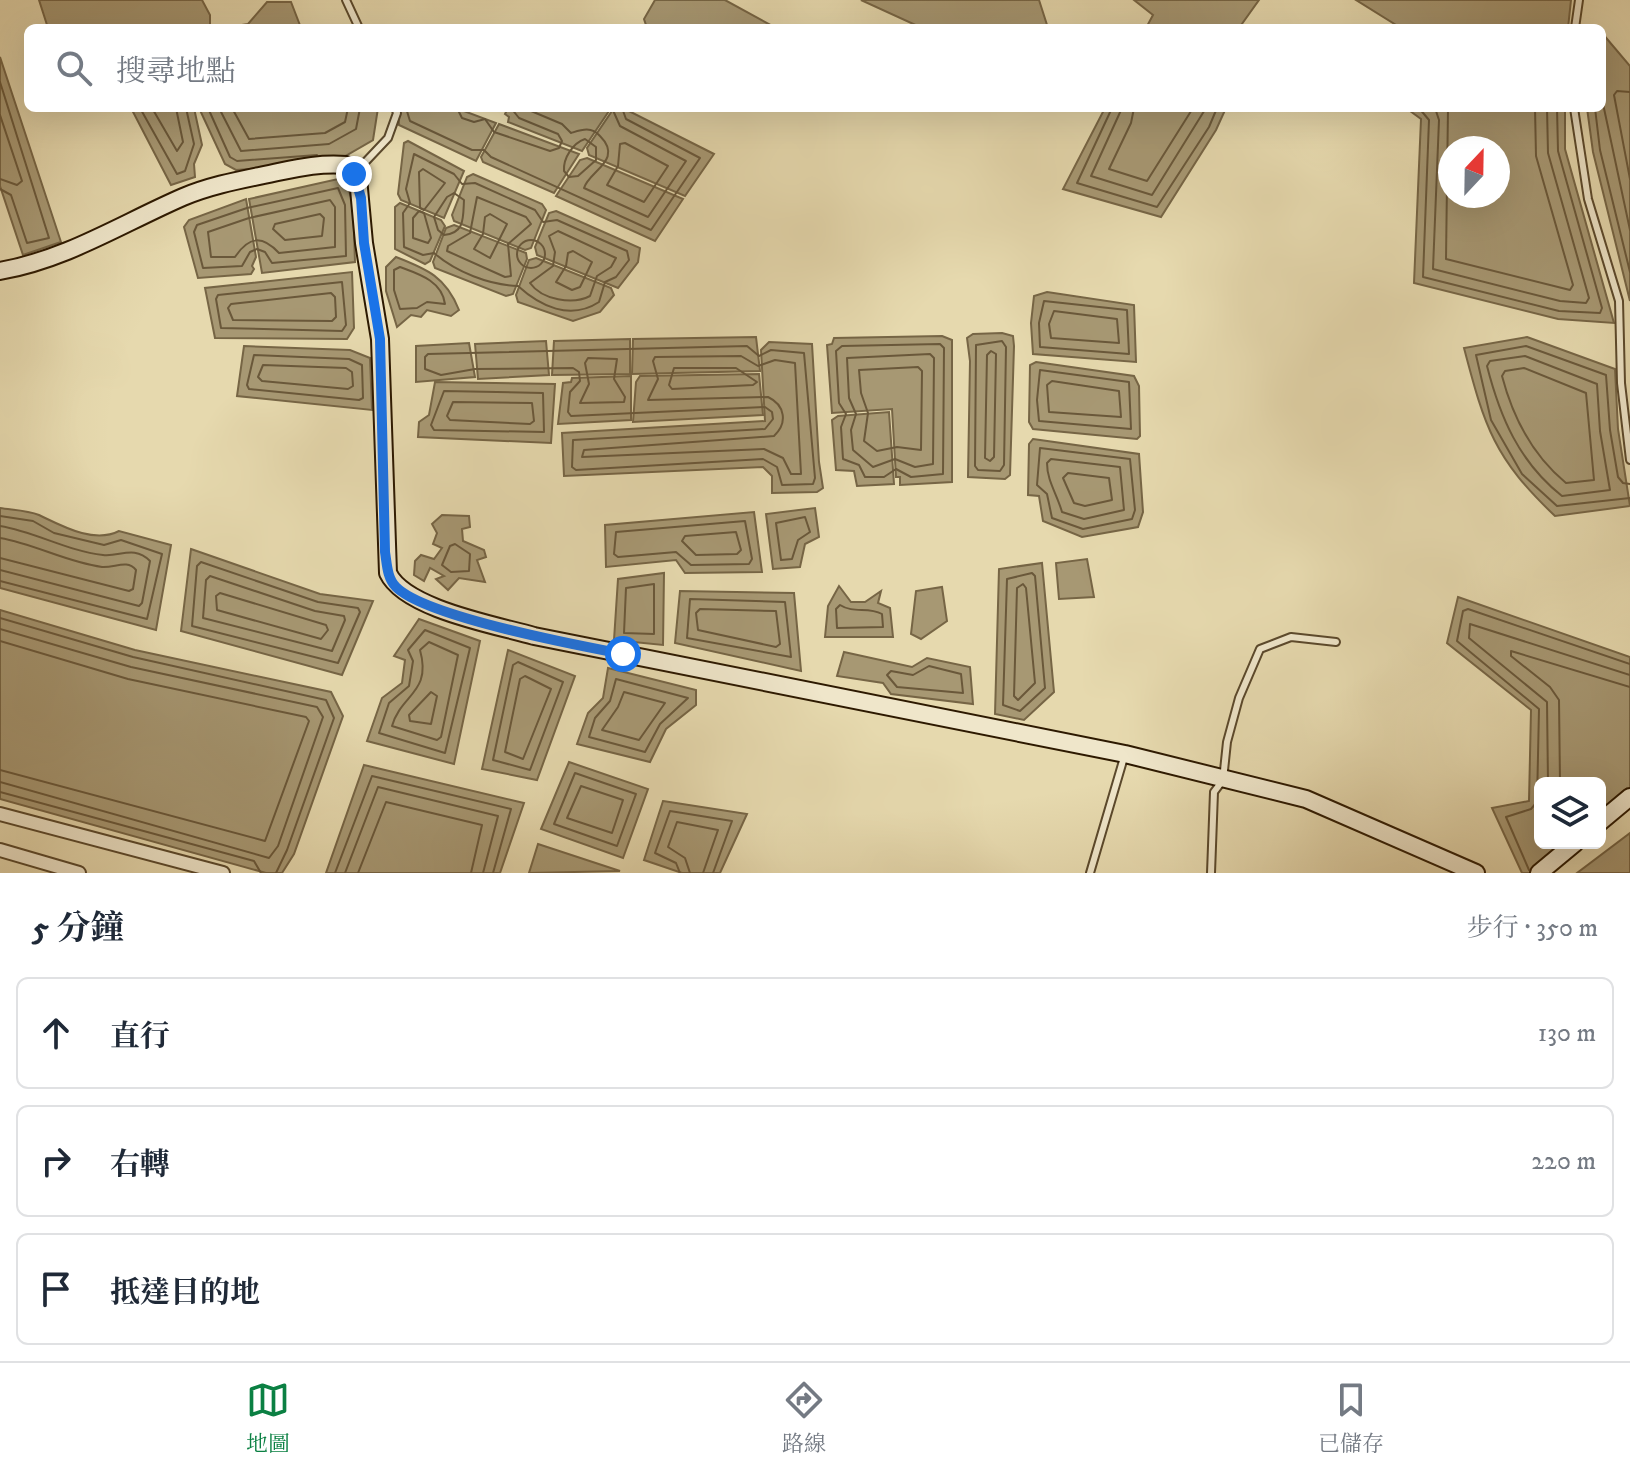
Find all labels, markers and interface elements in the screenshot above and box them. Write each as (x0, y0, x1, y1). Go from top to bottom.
search box (24, 24, 1606, 112)
icon: search (52, 46, 96, 90)
text: 搜尋地點 (116, 54, 236, 91)
north arrow (1438, 136, 1510, 208)
route end (336, 156, 372, 192)
route start (605, 636, 641, 672)
map controls (1534, 777, 1606, 849)
button: layers (1534, 777, 1606, 849)
text: 5 分鐘 (32, 908, 124, 950)
text: 步行 · 350 m (1467, 912, 1598, 945)
icon: ahead (34, 1011, 78, 1055)
text: 130 m (1538, 1017, 1596, 1050)
text: 直行 (110, 1019, 170, 1056)
icon: right (34, 1139, 78, 1183)
text: 220 m (1531, 1145, 1596, 1178)
text: 右轉 (110, 1147, 170, 1184)
icon: arrive (34, 1267, 78, 1311)
text: 抵達目的地 (110, 1275, 260, 1312)
tab: 地圖 (246, 1378, 290, 1458)
tab: 路線 (782, 1378, 826, 1458)
tab: 已儲存 (1318, 1378, 1384, 1458)

